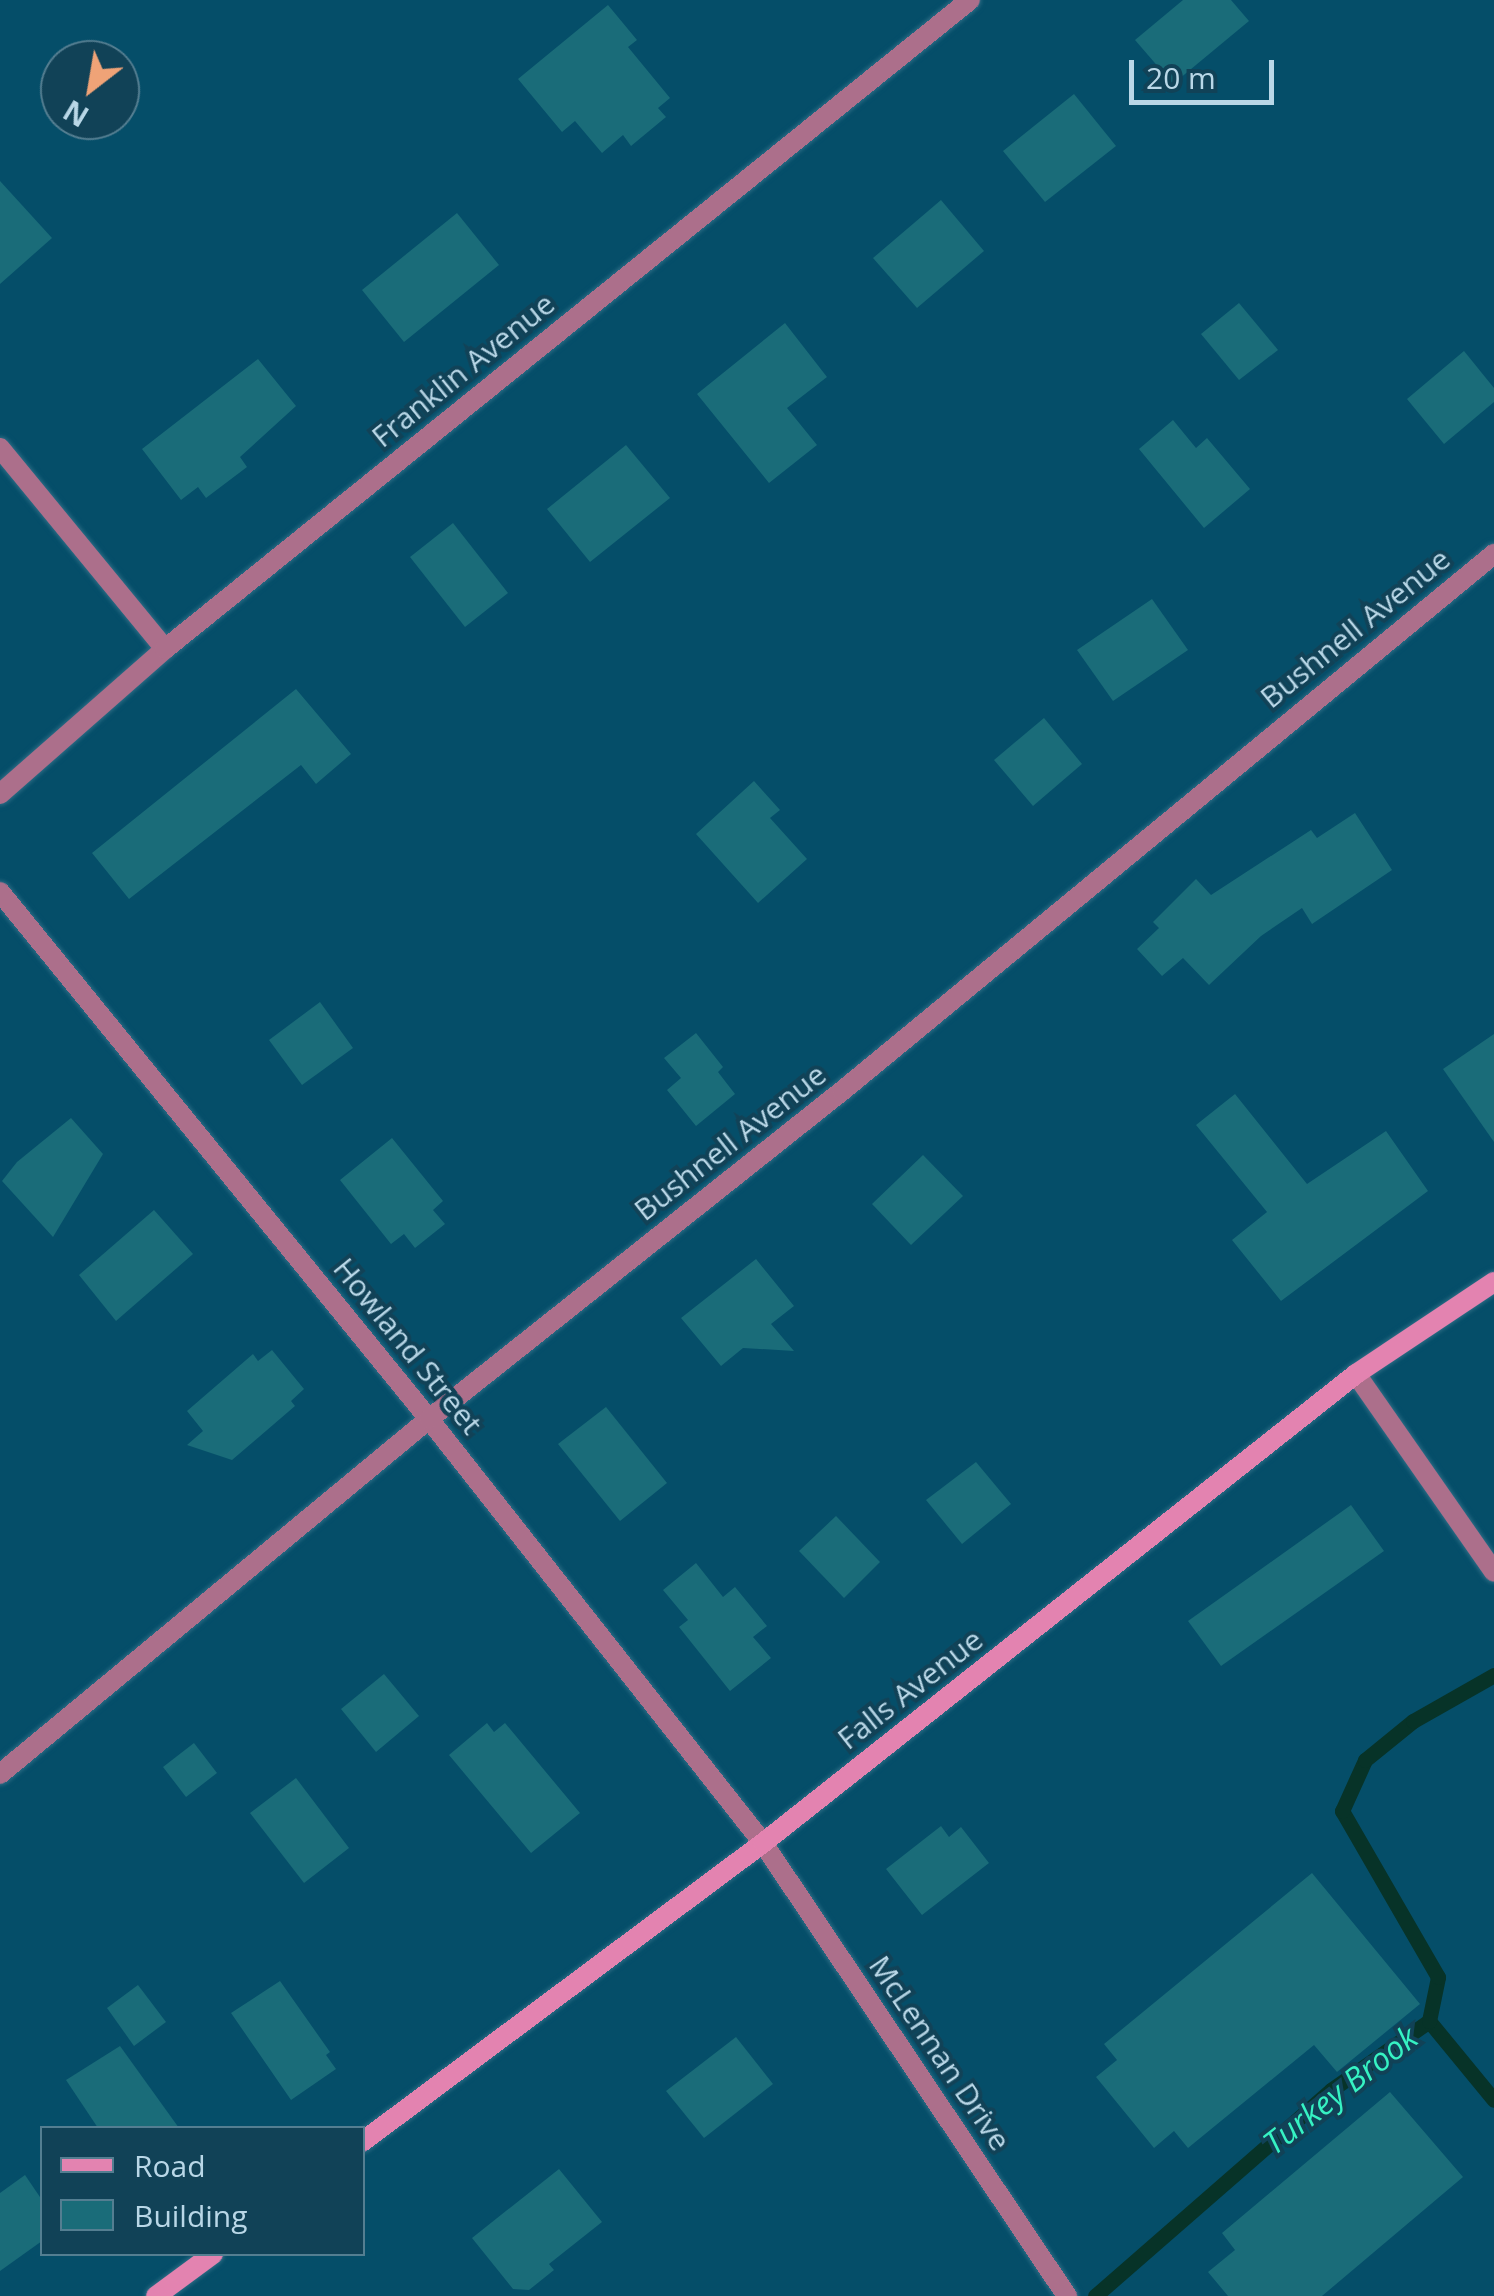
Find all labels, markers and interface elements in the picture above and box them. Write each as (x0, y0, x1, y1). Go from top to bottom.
north arrow (40, 40, 140, 140)
scale bar (1134, 40, 1279, 102)
text: 20 m (1146, 57, 1216, 98)
text: N (56, 92, 95, 136)
street label: Franklin Avenue (364, 285, 562, 455)
street label: Bushnell Avenue (1253, 541, 1457, 715)
street label: Bushnell Avenue (627, 1056, 833, 1228)
street label: Howland Street (326, 1251, 490, 1441)
street label: Falls Avenue (830, 1621, 990, 1757)
street label: McLennan Drive (862, 1949, 1018, 2157)
water label: Turkey Brook (1255, 2018, 1425, 2162)
legend (40, 2126, 365, 2256)
text: Road (134, 2145, 206, 2186)
text: Building (134, 2195, 248, 2236)

